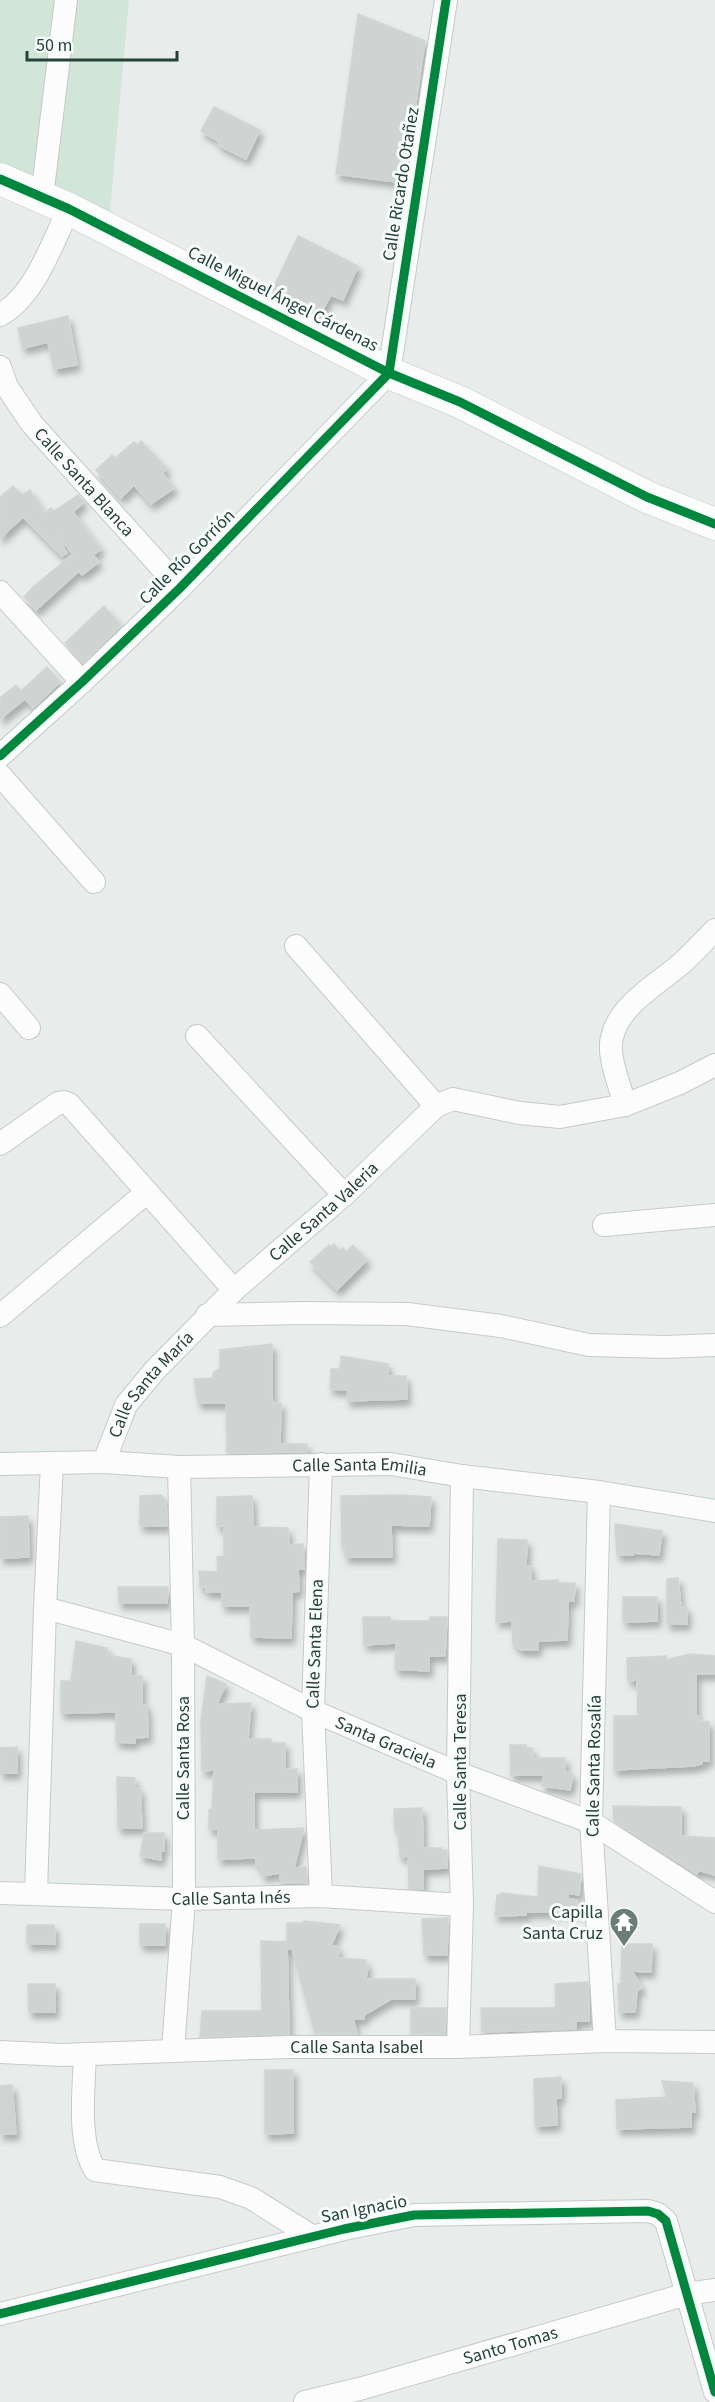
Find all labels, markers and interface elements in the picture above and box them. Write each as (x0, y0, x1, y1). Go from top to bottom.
scale bar (27, 24, 177, 62)
text: 50 m (36, 33, 72, 58)
street label: Calle Ricardo Otañez (376, 105, 426, 263)
street label: Calle Miguel Ángel Cárdenas (183, 240, 383, 358)
street label: Calle Santa Blanca (28, 422, 140, 542)
street label: Calle Río Gorrión (133, 503, 241, 611)
street label: Calle Santa Valeria (263, 1156, 384, 1267)
street label: Calle Santa María (102, 1325, 199, 1441)
street label: Calle Santa Emilia (292, 1451, 429, 1482)
street label: Calle Santa Elena (300, 1579, 330, 1709)
street label: Calle Santa Teresa (448, 1694, 473, 1830)
street label: Calle Santa Rosalía (580, 1695, 608, 1837)
street label: Calle Santa Rosa (171, 1696, 196, 1820)
street label: Santa Graciela (331, 1709, 441, 1775)
street label: Calle Santa Inés (171, 1884, 291, 1912)
place label: Capilla Santa Cruz (522, 1900, 603, 1946)
temple icon: Capilla Santa Cruz (608, 1906, 640, 1948)
street label: Calle Santa Isabel (290, 2035, 423, 2060)
street label: San Ignacio (319, 2188, 409, 2230)
street label: Santo Tomas (460, 2320, 561, 2371)

